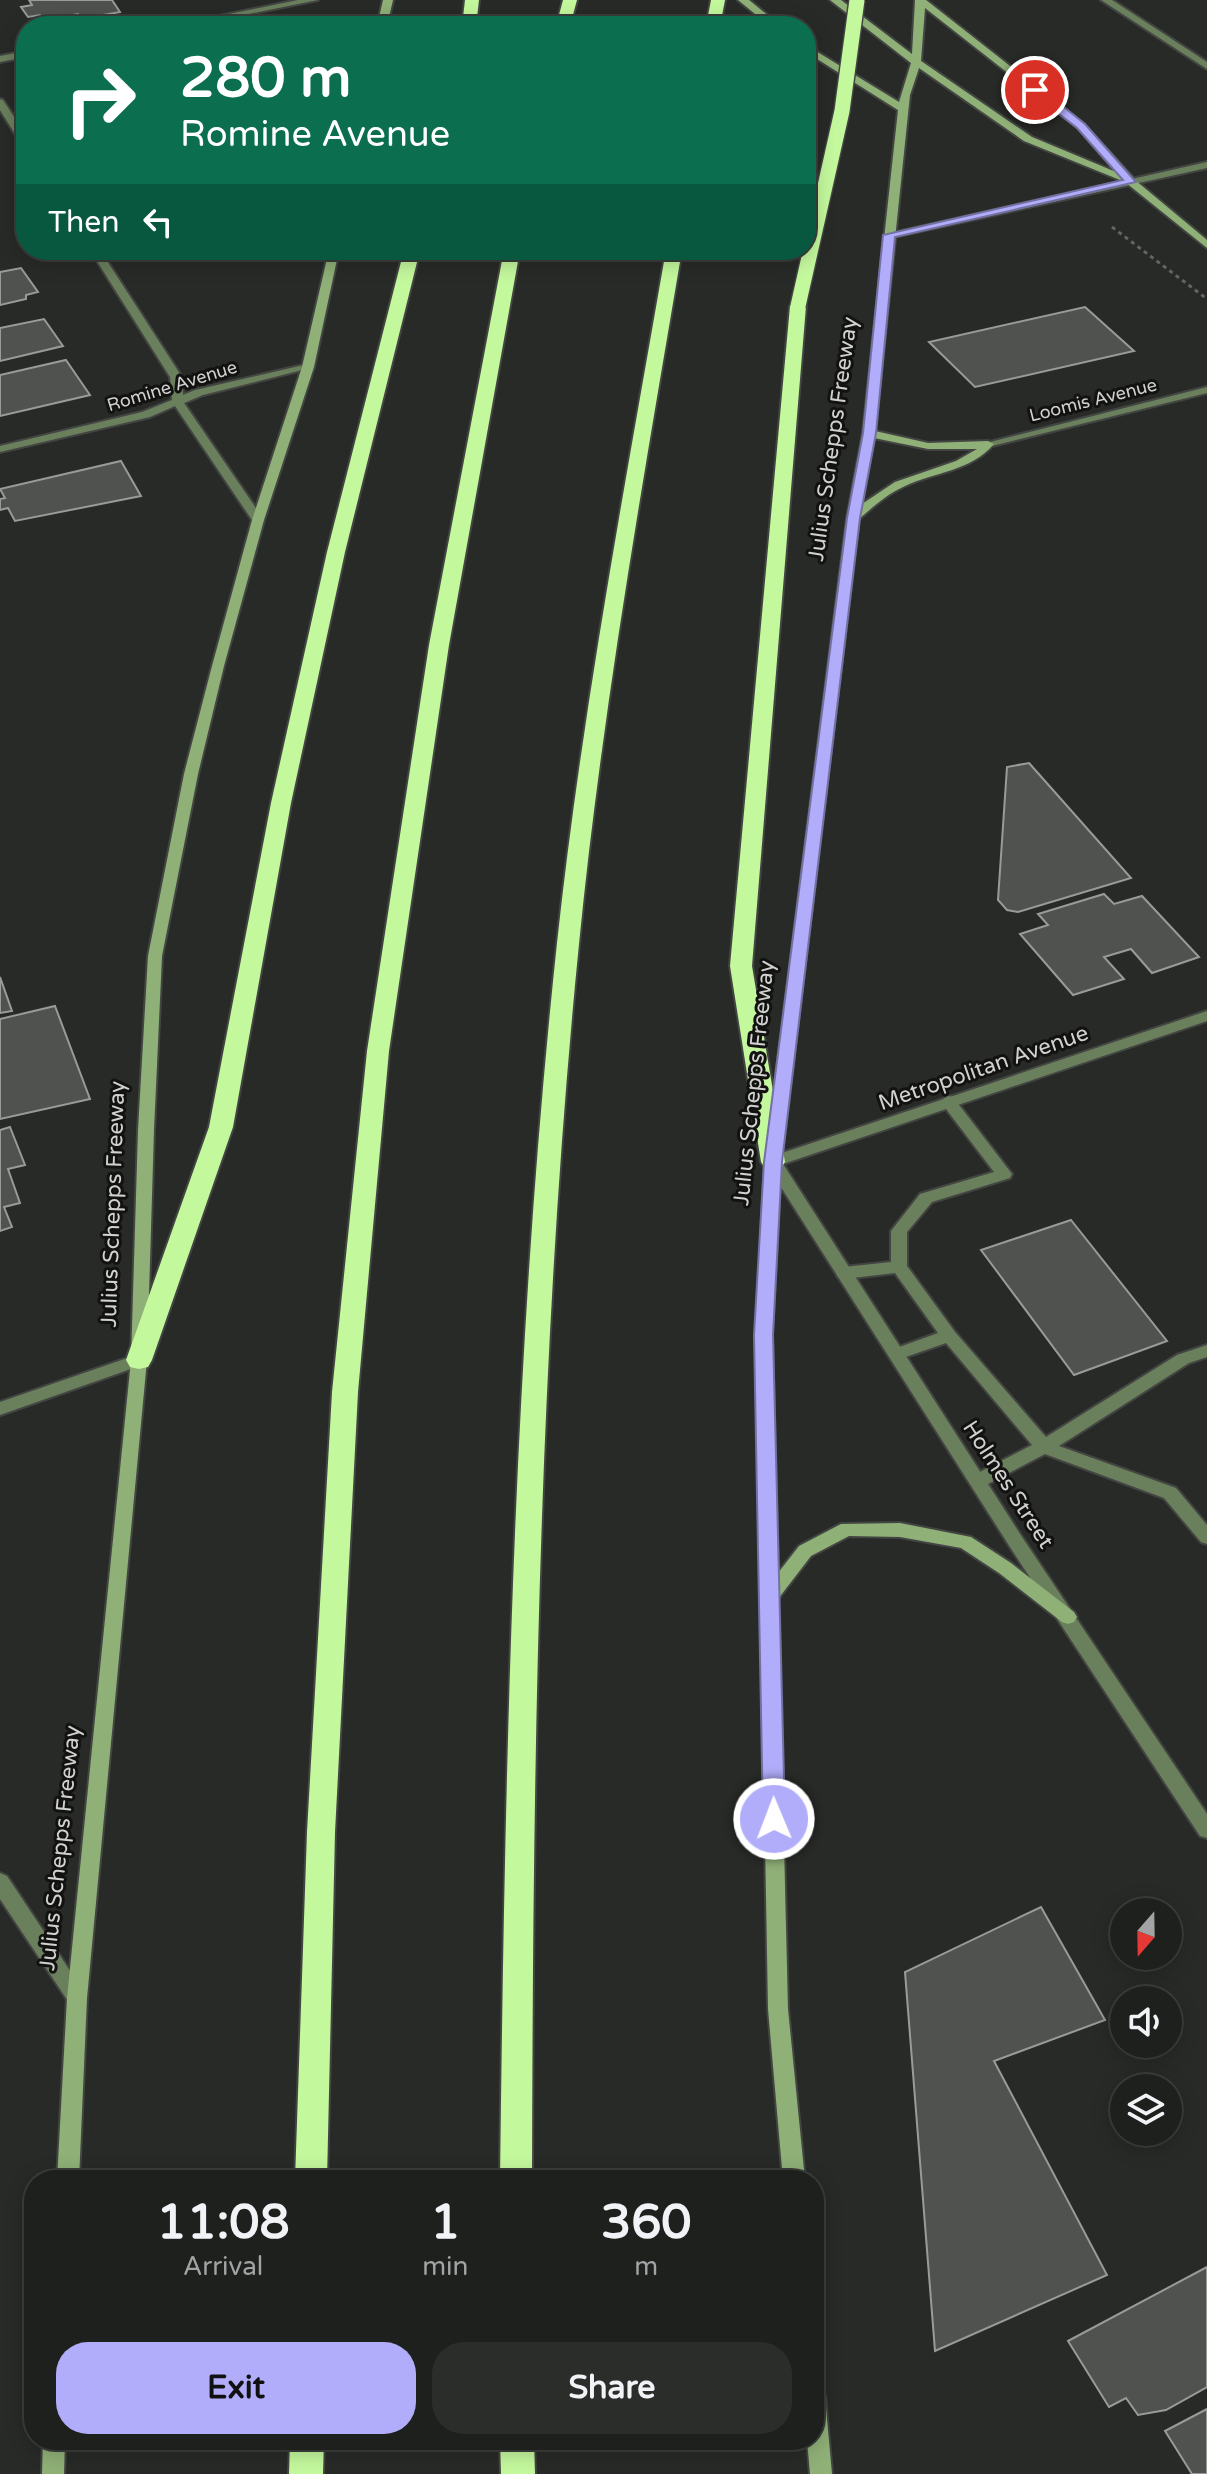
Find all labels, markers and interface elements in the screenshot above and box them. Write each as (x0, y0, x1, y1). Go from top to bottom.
text: 280 m (180, 45, 351, 112)
icon: right (48, 48, 152, 152)
pin (1001, 56, 1069, 124)
icon: arrive (1013, 68, 1057, 112)
text: Romine Avenue (180, 113, 450, 156)
icon: left (136, 200, 180, 244)
text: Then (48, 204, 120, 241)
street label: Julius Schepps Freeway (803, 315, 863, 563)
street label: Romine Avenue (104, 356, 240, 416)
street label: Loomis Avenue (1027, 373, 1159, 427)
street label: Julius Schepps Freeway (728, 959, 780, 1207)
street label: Metropolitan Avenue (875, 1020, 1092, 1116)
street label: Julius Schepps Freeway (96, 1080, 130, 1328)
street label: Holmes Street (957, 1416, 1059, 1553)
street label: Julius Schepps Freeway (34, 1724, 86, 1972)
position arrow (732, 1777, 816, 1861)
north arrow (1110, 1898, 1182, 1970)
map controls (1110, 1898, 1182, 2146)
button: sound (1110, 1986, 1182, 2058)
button: layers (1110, 2074, 1182, 2146)
text: 11:08 (157, 2194, 290, 2252)
text: 1 (430, 2194, 460, 2252)
text: 360 (601, 2194, 691, 2252)
text: Arrival (183, 2251, 263, 2282)
text: min (422, 2251, 468, 2282)
text: m (634, 2251, 658, 2282)
button: Exit (56, 2342, 416, 2434)
button: Share (432, 2342, 792, 2434)

